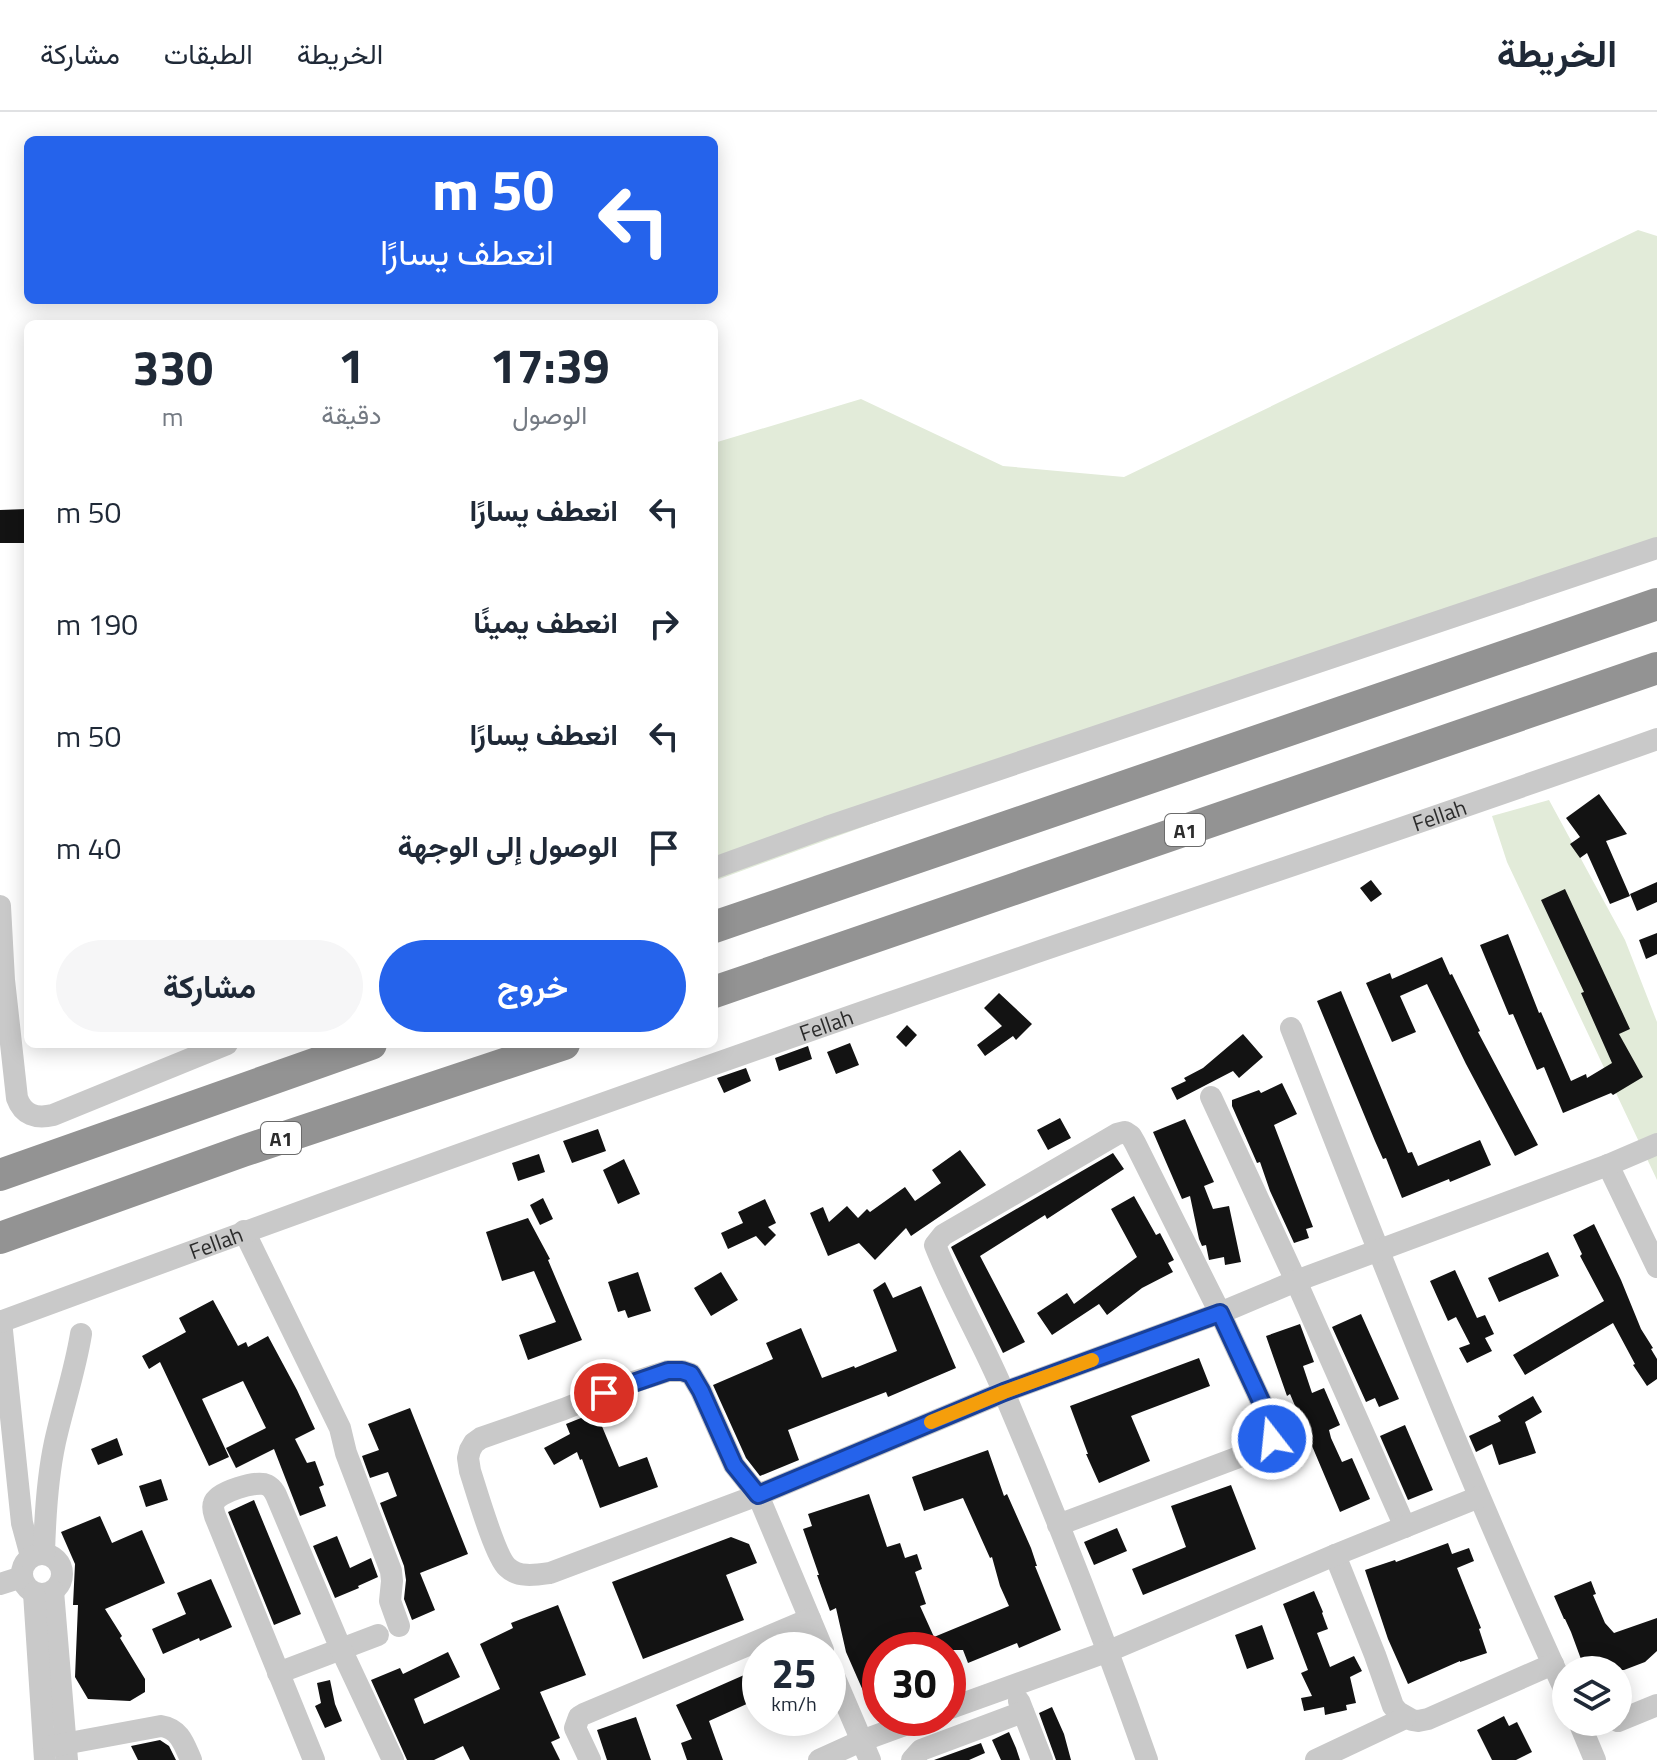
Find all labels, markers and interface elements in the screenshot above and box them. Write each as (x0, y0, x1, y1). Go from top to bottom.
text: الخريطة (1497, 24, 1617, 82)
text: مشاركة (40, 32, 120, 75)
text: الطبقات (164, 32, 253, 75)
text: الخريطة (297, 32, 383, 75)
text: 50 m (432, 147, 554, 232)
icon: left (582, 168, 686, 272)
text: انعطف يسارًا (380, 224, 554, 279)
text: 1 (338, 329, 365, 402)
text: 17:39 (490, 329, 610, 402)
text: 330 (132, 331, 213, 404)
text: دقيقة (321, 395, 382, 434)
text: الوصول (512, 395, 587, 434)
text: m (162, 397, 184, 436)
text: انعطف يسارًا (469, 487, 618, 533)
text: 50 m (56, 489, 121, 535)
icon: left (642, 490, 686, 534)
text: انعطف يمينًا (473, 599, 618, 645)
text: 190 m (56, 601, 138, 647)
icon: right (642, 602, 686, 646)
text: انعطف يسارًا (469, 711, 618, 757)
text: 50 m (56, 713, 121, 759)
icon: left (642, 714, 686, 758)
street label: Fellah (1408, 790, 1471, 840)
road number: A1 (1165, 814, 1205, 846)
text: الوصول إلى الوجهة (397, 823, 618, 869)
text: 40 m (56, 825, 121, 871)
icon: arrive (642, 826, 686, 870)
button: مشاركة (56, 940, 363, 1032)
button: خروج (379, 940, 686, 1032)
street label: Fellah (794, 1000, 858, 1050)
road number: A1 (261, 1122, 301, 1154)
street label: Fellah (184, 1217, 248, 1268)
pin (570, 1359, 638, 1427)
icon: arrive (582, 1371, 626, 1415)
position arrow (1230, 1397, 1314, 1481)
speed limit sign: 30 (862, 1632, 966, 1736)
text: 25 (772, 1643, 816, 1704)
map controls (1552, 1656, 1632, 1736)
button: layers (1552, 1656, 1632, 1736)
text: km/h (771, 1688, 817, 1719)

